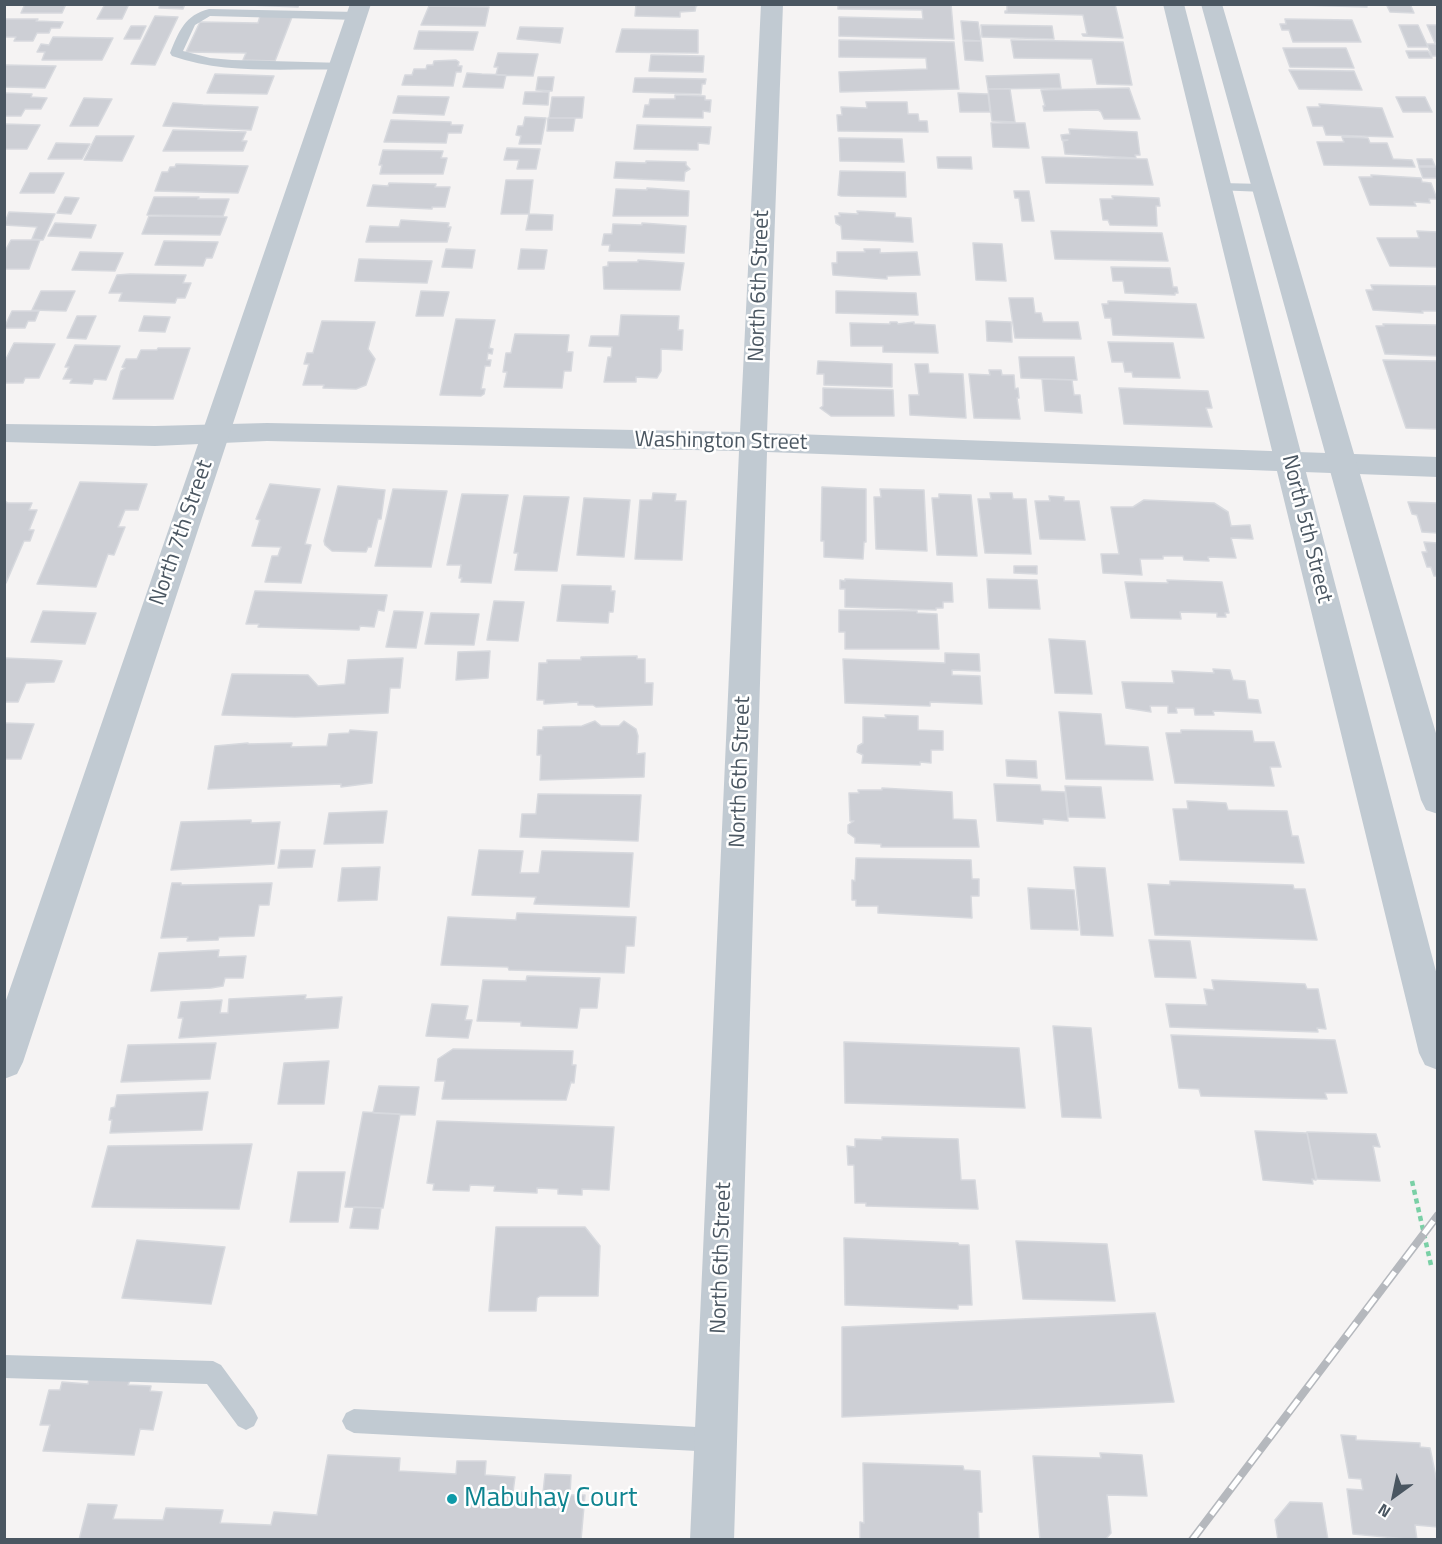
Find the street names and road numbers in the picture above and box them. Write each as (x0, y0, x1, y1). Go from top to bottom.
street label: North 6th Street (744, 210, 776, 362)
street label: Washington Street (634, 427, 808, 457)
street label: North 5th Street (1275, 452, 1337, 606)
street label: North 7th Street (145, 457, 219, 609)
street label: North 6th Street (725, 696, 757, 848)
street label: North 6th Street (706, 1182, 738, 1334)

